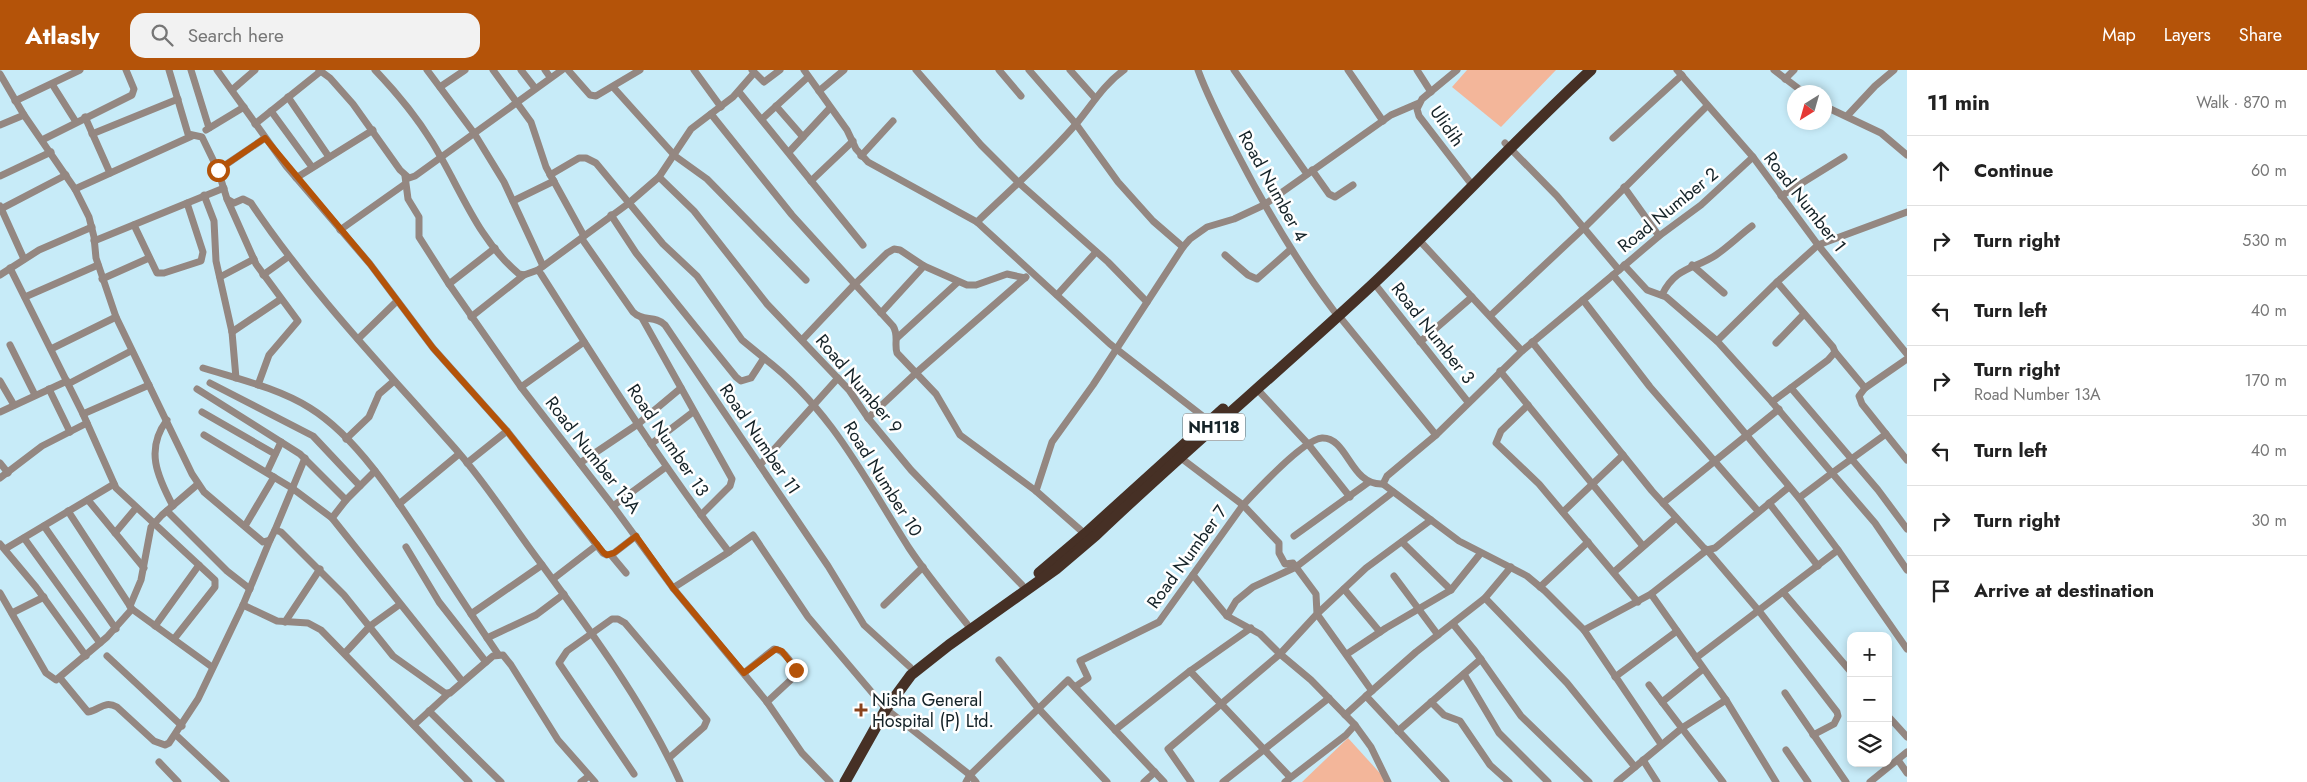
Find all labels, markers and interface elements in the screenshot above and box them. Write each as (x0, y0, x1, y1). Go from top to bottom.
search box (130, 13, 480, 58)
text: Atlasly (25, 18, 100, 53)
icon: search (148, 21, 176, 49)
text: Search here (188, 22, 284, 49)
text: Map (2102, 22, 2136, 48)
text: Layers (2164, 22, 2211, 48)
text: Share (2239, 22, 2282, 48)
north arrow (1787, 85, 1832, 130)
text: 11 min (1927, 88, 1990, 118)
text: Walk · 870 m (2196, 91, 2287, 114)
street label: Ulidih (1424, 100, 1470, 152)
street label: Road Number 4 (1232, 126, 1314, 246)
street label: Road Number 1 (1758, 146, 1852, 258)
icon: ahead (1927, 157, 1955, 185)
text: Continue (1974, 157, 2053, 184)
route start (207, 159, 230, 182)
text: 60 m (2251, 159, 2287, 182)
street label: Road Number 2 (1612, 161, 1724, 259)
icon: right (1927, 227, 1955, 255)
text: Turn right (1974, 227, 2060, 254)
text: 530 m (2242, 229, 2287, 252)
street label: Road Number 3 (1385, 277, 1481, 389)
icon: left (1927, 297, 1955, 325)
text: Turn left (1974, 297, 2047, 324)
text: 40 m (2251, 299, 2287, 322)
street label: Road Number 9 (809, 328, 909, 440)
text: Turn right (1974, 356, 2060, 383)
icon: right (1927, 367, 1955, 395)
text: 170 m (2245, 369, 2287, 392)
street label: Road Number 11 (713, 378, 807, 500)
street label: Road Number 13 (621, 379, 715, 502)
text: Road Number 13A (1974, 383, 2101, 406)
street label: Road Number 13A (539, 391, 647, 519)
road number: NH118 (1183, 414, 1245, 441)
street label: Road Number 10 (837, 416, 929, 542)
icon: left (1927, 437, 1955, 465)
text: Turn left (1974, 437, 2047, 464)
text: 40 m (2251, 439, 2287, 462)
street label: Road Number 7 (1141, 499, 1234, 614)
icon: right (1927, 507, 1955, 535)
text: Turn right (1974, 507, 2060, 534)
text: 30 m (2251, 509, 2287, 532)
icon: arrive (1927, 577, 1955, 605)
text: Arrive at destination (1974, 577, 2154, 604)
map controls (1847, 632, 1892, 767)
button: + (1847, 632, 1892, 677)
route end (785, 659, 808, 682)
button: − (1847, 677, 1892, 722)
place label: Nisha General Hospital (P) Ltd. (872, 687, 994, 734)
marker: Nisha General Hospital (P) Ltd. (854, 703, 868, 717)
button: layers (1847, 722, 1892, 767)

